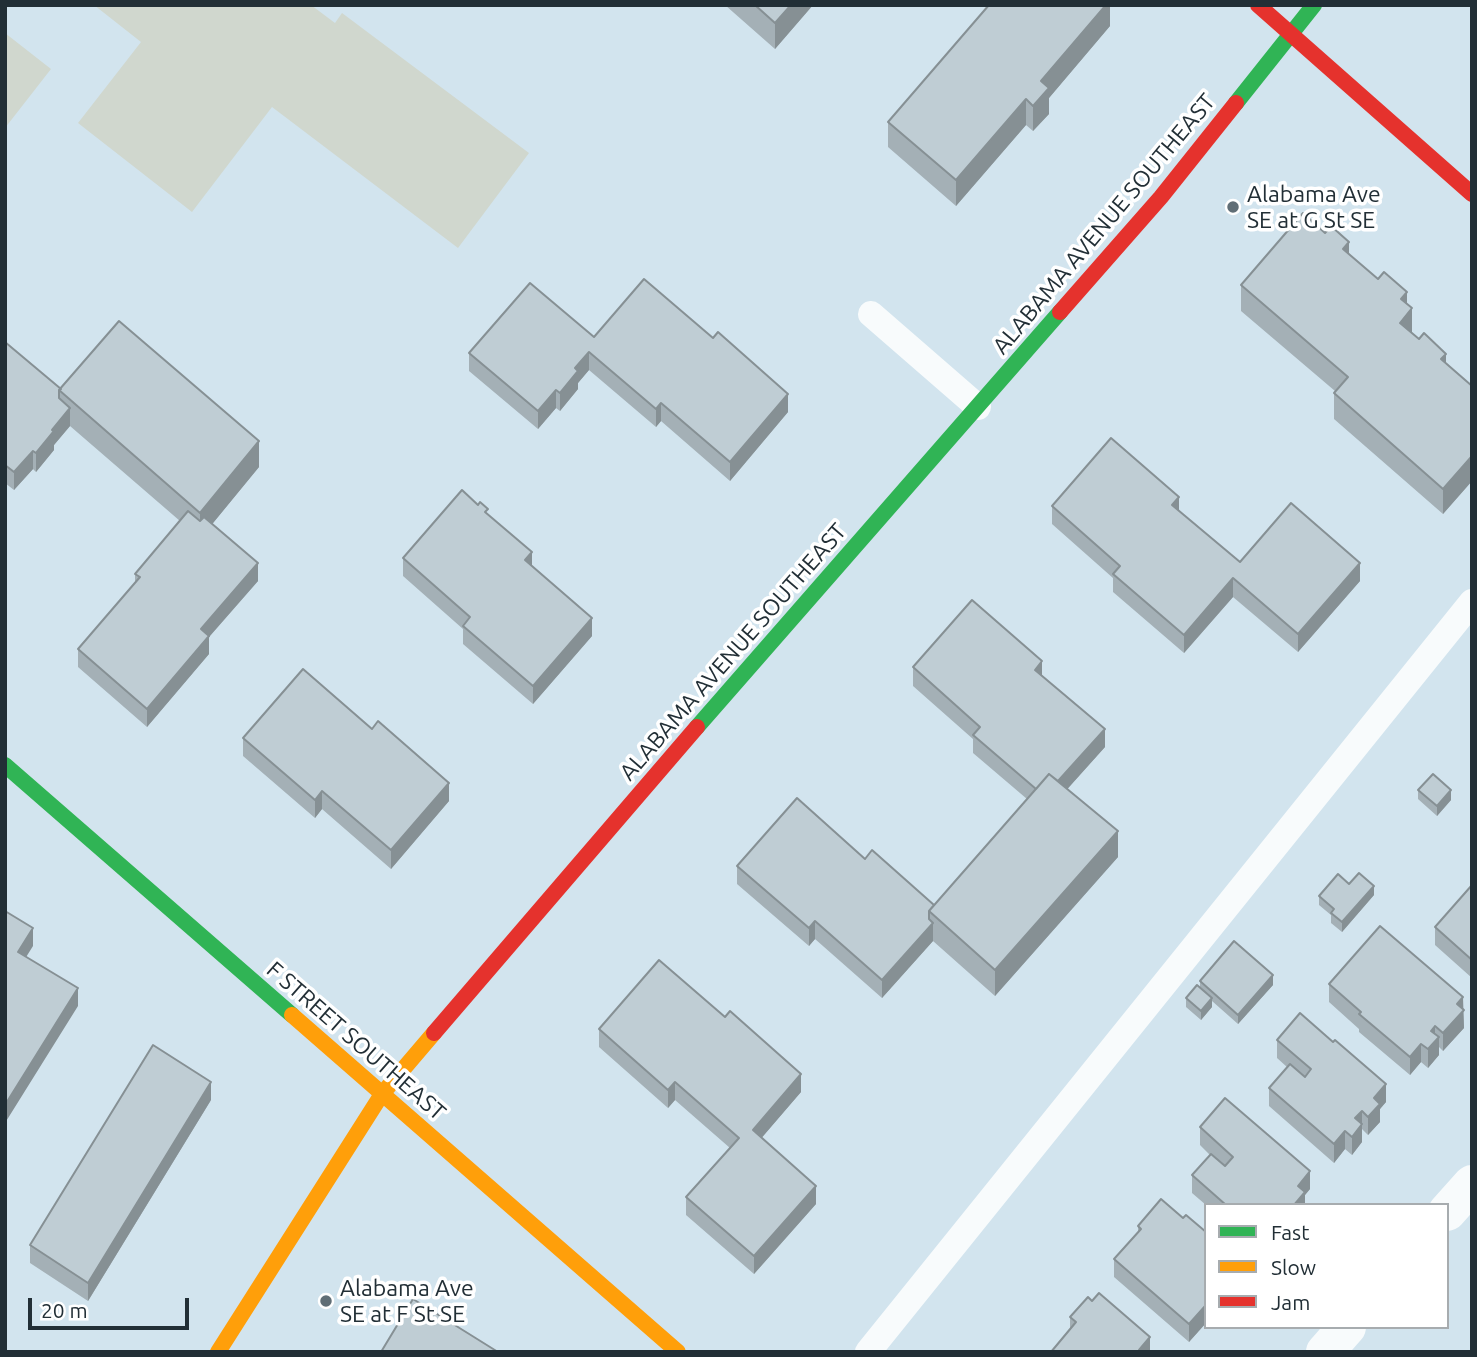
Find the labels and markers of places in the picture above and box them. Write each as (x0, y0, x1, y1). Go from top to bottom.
place label: Alabama Ave SE at G St SE (1247, 180, 1381, 234)
marker: Alabama Ave SE at G St SE (1225, 199, 1241, 215)
place label: Alabama Ave SE at F St SE (340, 1274, 474, 1328)
marker: Alabama Ave SE at F St SE (318, 1293, 334, 1309)

